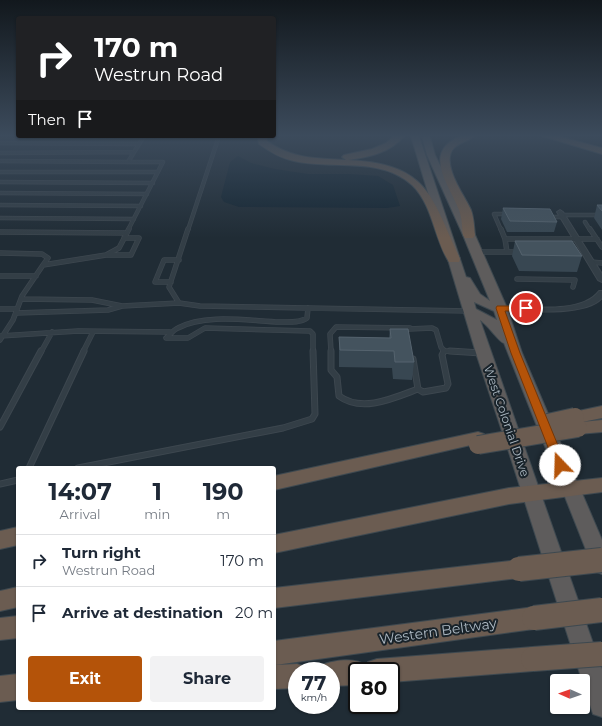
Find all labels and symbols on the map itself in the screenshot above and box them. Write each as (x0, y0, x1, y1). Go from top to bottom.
pin (509, 291, 543, 325)
street label: West Colonial Drive (481, 363, 533, 479)
position arrow (539, 444, 581, 486)
street label: Western Beltway (378, 614, 498, 648)
speed limit sign: 80 (348, 662, 400, 714)
north arrow (550, 674, 590, 714)

